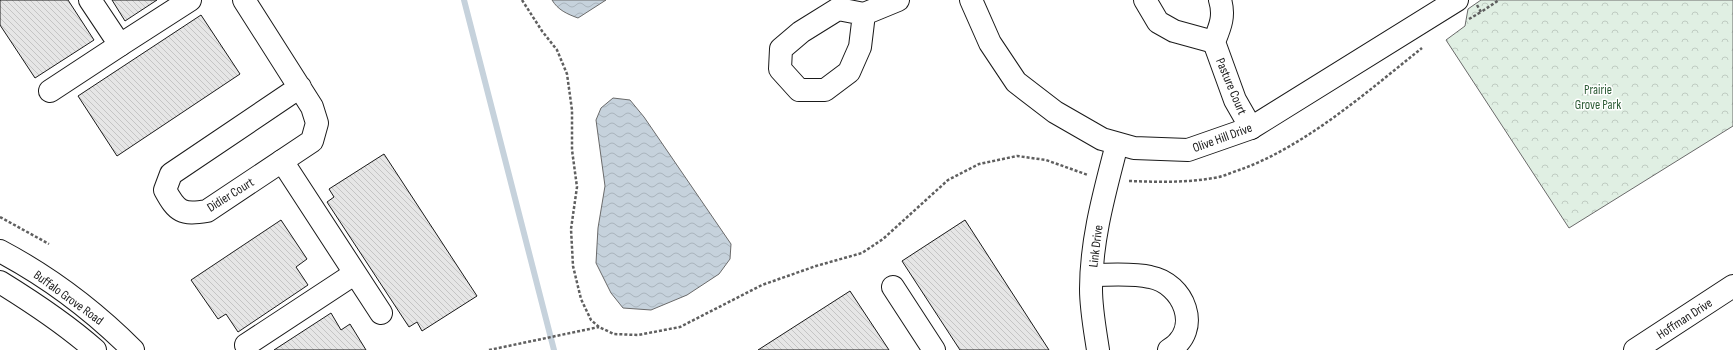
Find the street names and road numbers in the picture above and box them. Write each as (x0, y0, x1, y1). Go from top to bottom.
street label: Pasture Court (1212, 56, 1250, 117)
street label: Olive Hill Drive (1190, 120, 1254, 156)
street label: Didier Court (204, 174, 257, 216)
street label: Link Drive (1085, 224, 1107, 268)
street label: Buffalo Grove Road (30, 267, 107, 329)
street label: Hoffman Drive (1654, 295, 1715, 343)

